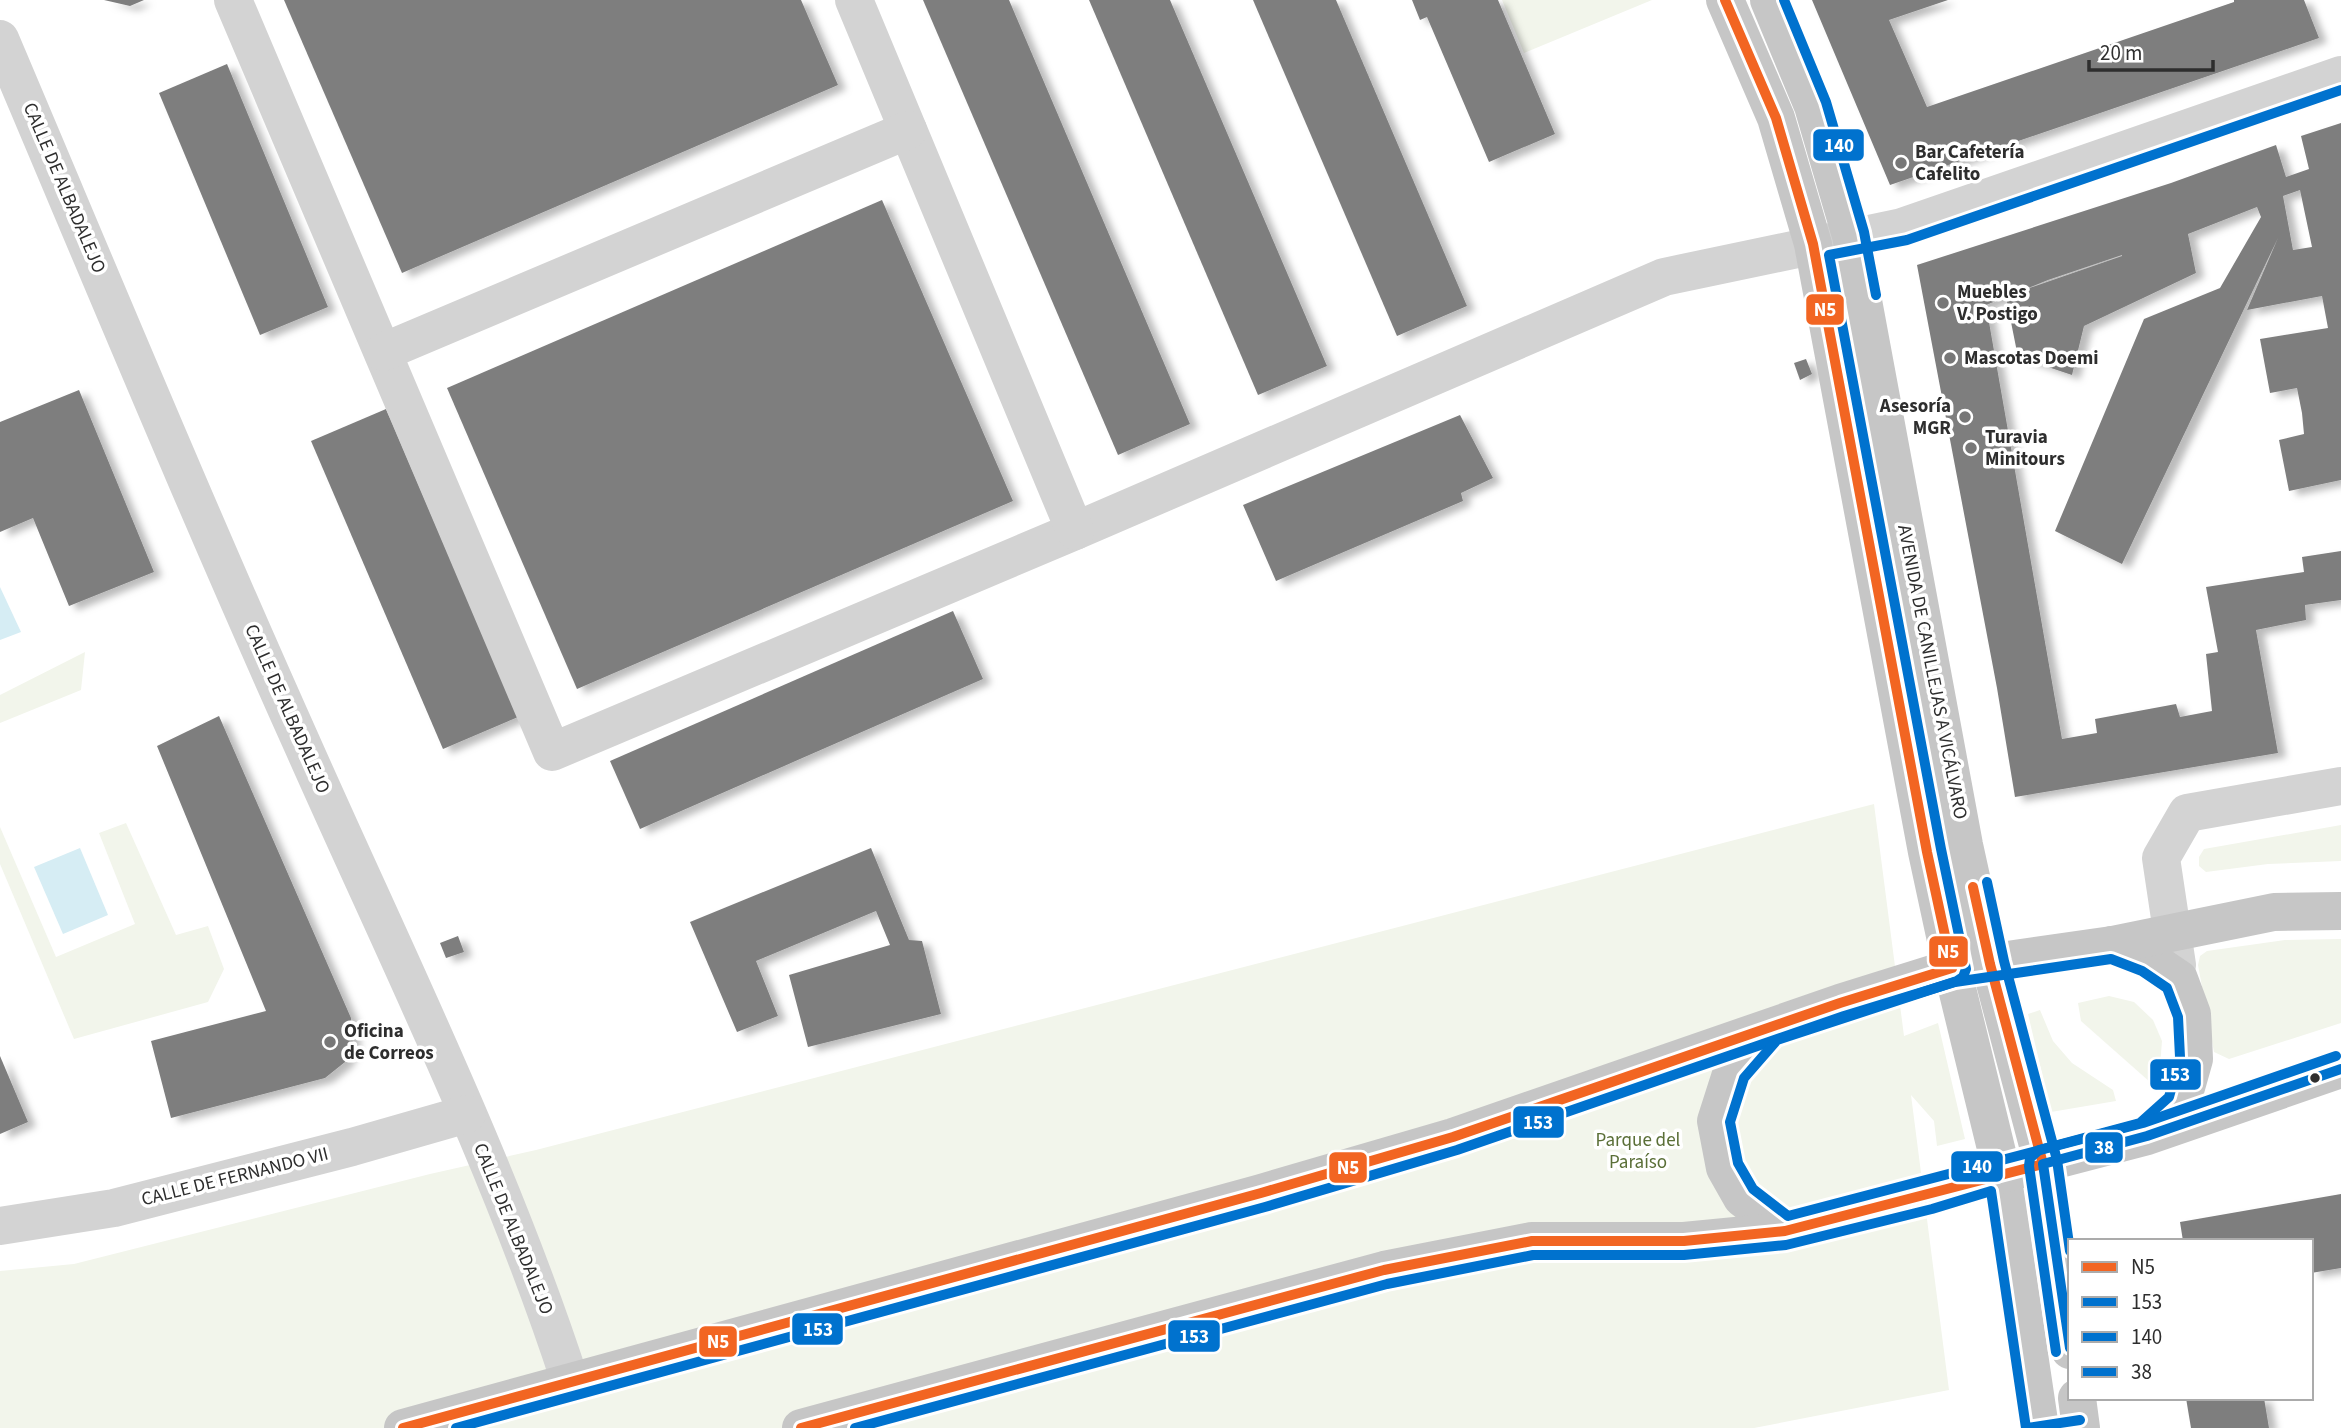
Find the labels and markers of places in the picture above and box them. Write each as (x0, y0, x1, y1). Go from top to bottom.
place label: Bar Cafetería Cafelito (1915, 139, 2024, 188)
marker: Bar Cafetería Cafelito (1893, 155, 1909, 171)
place label: Muebles V. Postigo (1956, 279, 2038, 328)
marker: Muebles V. Postigo (1935, 295, 1951, 311)
place label: Mascotas Doemi (1964, 345, 2098, 372)
marker: Mascotas Doemi (1942, 350, 1958, 366)
place label: Asesoría MGR (1879, 393, 1951, 442)
marker: Asesoría MGR (1957, 409, 1973, 425)
place label: Turavia Minitours (1985, 424, 2065, 473)
marker: Turavia Minitours (1963, 440, 1979, 456)
place label: Oficina de Correos (344, 1018, 434, 1067)
marker: Oficina de Correos (322, 1034, 338, 1050)
unlabelled marker (2308, 1071, 2322, 1085)

